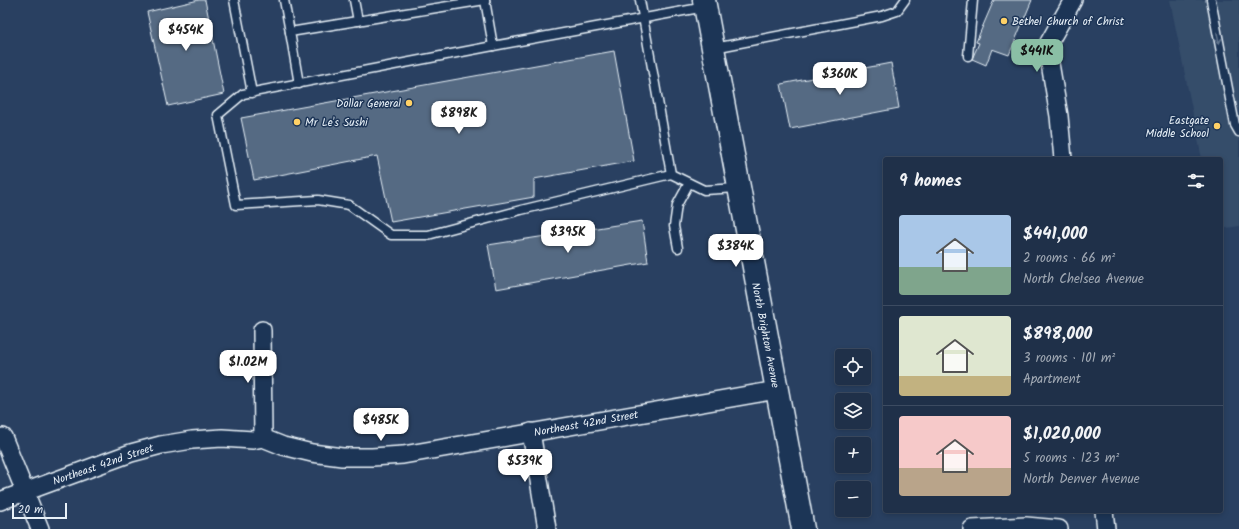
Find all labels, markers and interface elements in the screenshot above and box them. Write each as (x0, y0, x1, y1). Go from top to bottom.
place label: Bethel Church of Christ (1012, 13, 1125, 31)
marker: Bethel Church of Christ (999, 16, 1009, 26)
pin: $454K (158, 18, 214, 52)
text: $454K (168, 20, 204, 41)
one-way arrow (1215, 31, 1223, 44)
pin: $441K (1009, 39, 1065, 73)
text: $441K (1020, 41, 1054, 62)
pin: $360K (812, 62, 868, 96)
text: $360K (822, 64, 858, 85)
place label: Dollar General (336, 95, 401, 113)
marker: Dollar General (404, 98, 414, 108)
pin: $898K (431, 101, 487, 135)
text: $898K (440, 103, 478, 124)
place label: Eastgate Middle School (1145, 112, 1209, 143)
place label: Mr Le's Sushi (305, 114, 368, 132)
marker: Mr Le's Sushi (292, 117, 302, 127)
marker: Eastgate Middle School (1212, 121, 1222, 131)
text: 9 homes (899, 168, 962, 195)
icon: filters (1185, 170, 1207, 192)
pin: $395K (540, 220, 596, 254)
text: $441,000 (1023, 221, 1087, 248)
text: $395K (550, 222, 586, 243)
icon: home (931, 231, 979, 279)
pin: $384K (708, 234, 764, 268)
text: $384K (717, 236, 755, 257)
text: 2 rooms · 66 m² (1023, 248, 1115, 269)
text: North Chelsea Avenue (1023, 269, 1144, 290)
street label: North Brighton Avenue (746, 281, 784, 389)
text: $898,000 (1023, 321, 1092, 348)
icon: home (931, 332, 979, 380)
text: 3 rooms · 101 m² (1023, 348, 1115, 369)
map controls (835, 349, 871, 517)
button: locate (835, 349, 871, 385)
pin: $1.02M (215, 350, 281, 384)
text: $1.02M (229, 352, 267, 373)
text: Apartment (1023, 369, 1081, 390)
button: layers (835, 393, 871, 429)
street label: Northeast 42nd Street (533, 406, 641, 442)
pin: $485K (353, 408, 409, 442)
text: $485K (363, 410, 399, 431)
text: $1,020,000 (1023, 421, 1101, 448)
icon: home (931, 432, 979, 480)
button: + (835, 437, 871, 473)
street label: Northeast 42nd Street (50, 439, 157, 491)
text: 5 rooms · 123 m² (1023, 448, 1119, 469)
pin: $539K (497, 449, 553, 483)
text: $539K (507, 451, 543, 472)
text: North Denver Avenue (1023, 469, 1140, 490)
button: − (835, 481, 871, 517)
scale bar (12, 501, 67, 520)
text: 20 m (18, 501, 43, 519)

